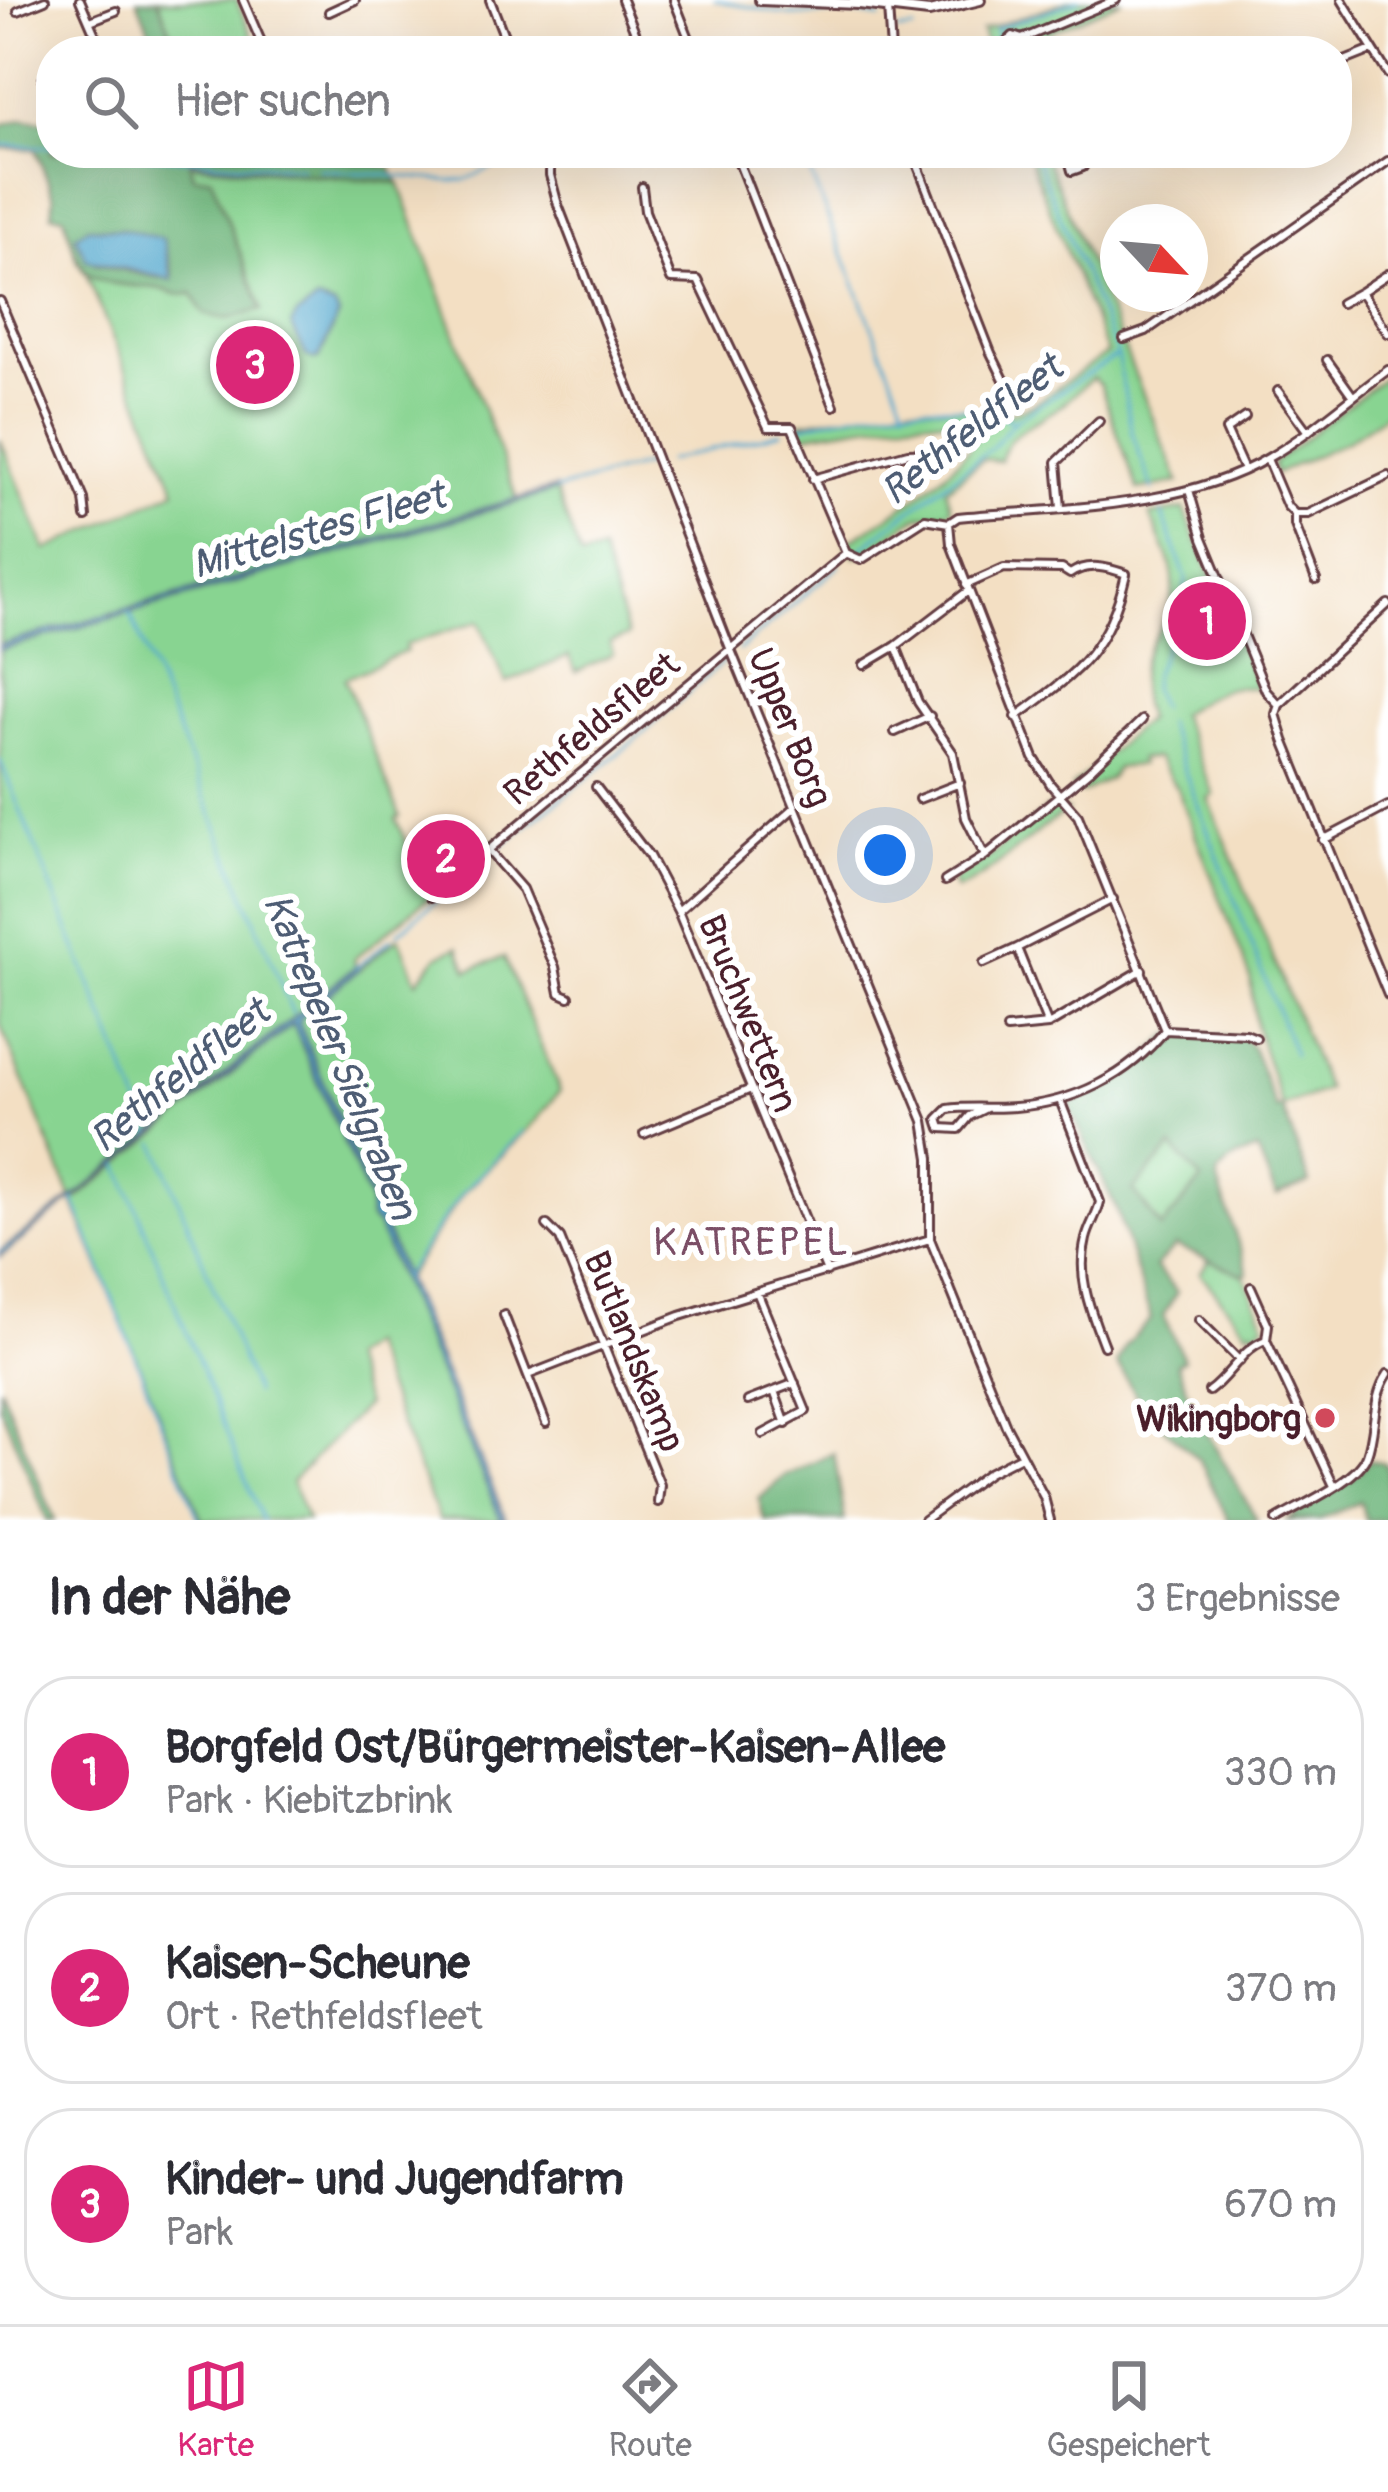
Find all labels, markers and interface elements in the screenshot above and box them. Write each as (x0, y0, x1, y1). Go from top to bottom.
search box (36, 36, 1352, 168)
icon: search (78, 69, 144, 135)
text: Hier suchen (174, 74, 391, 130)
north arrow (1100, 204, 1208, 312)
pin: 3 (216, 320, 294, 410)
water label: Rethfeldfleet (872, 342, 1076, 516)
water label: Mittelstes Fleet (187, 470, 454, 590)
pin: 1 (1168, 576, 1246, 666)
street label: Rethfeldsfleet (495, 642, 689, 816)
street label: Upper Borg (737, 642, 842, 813)
pin: 2 (407, 814, 485, 904)
your location (855, 825, 915, 885)
water label: Katrepeler Sielgraben (252, 887, 428, 1228)
street label: Bruchwettern (688, 908, 808, 1119)
water label: Rethfeldfleet (81, 986, 283, 1163)
district label: KATREPEL (653, 1218, 851, 1267)
street label: Butlandskamp (573, 1245, 694, 1458)
place label: Wikingborg (1136, 1397, 1301, 1442)
marker: Wikingborg (1312, 1405, 1338, 1431)
text: In der Nähe (48, 1566, 290, 1630)
text: 3 Ergebnisse (1134, 1574, 1340, 1623)
text: Borgfeld Ost/Bürgermeister-Kaisen-Allee (165, 1720, 945, 1776)
text: 1 (82, 1748, 98, 1797)
text: 330 m (1224, 1748, 1337, 1797)
text: Park · Kiebitzbrink (165, 1776, 453, 1825)
text: Kaisen-Scheune (165, 1936, 470, 1992)
text: 2 (79, 1964, 101, 2013)
text: 370 m (1225, 1964, 1337, 2013)
text: Ort · Rethfeldsfleet (165, 1992, 483, 2041)
text: Kinder- und Jugendfarm (165, 2152, 624, 2208)
text: 3 (79, 2180, 101, 2229)
text: 670 m (1224, 2180, 1337, 2229)
text: Park (165, 2208, 233, 2257)
tab: Karte (177, 2353, 254, 2466)
tab: Route (609, 2353, 692, 2466)
tab: Gespeichert (1046, 2353, 1211, 2466)

